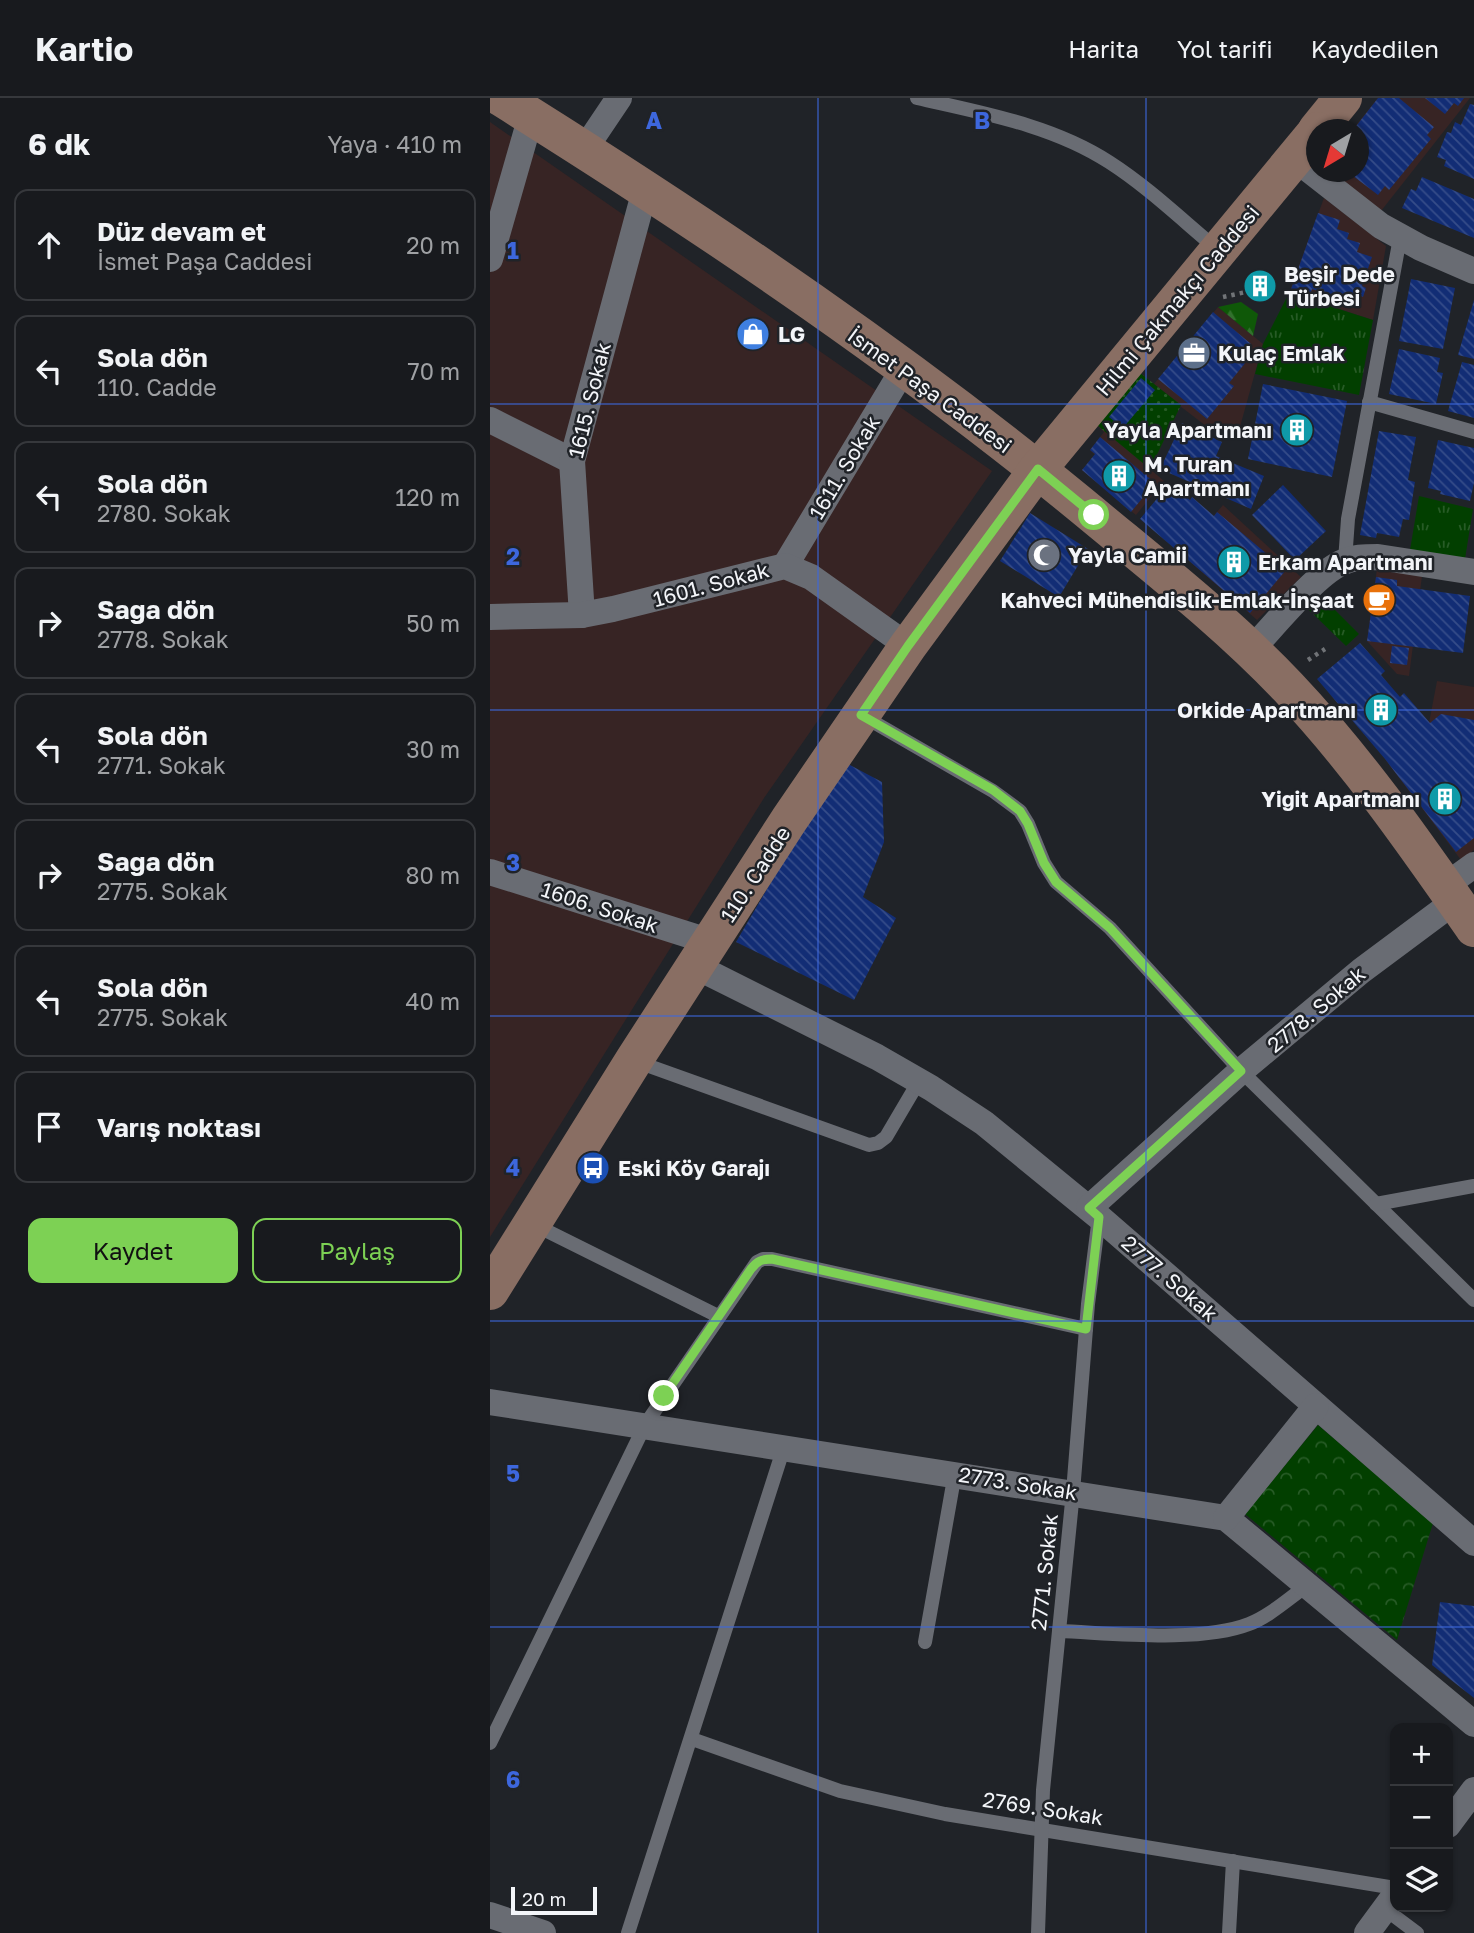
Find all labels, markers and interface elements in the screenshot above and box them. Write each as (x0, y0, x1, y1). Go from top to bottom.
text: Kartio (35, 29, 133, 68)
text: Harita (1068, 34, 1139, 63)
text: Yol tarifi (1177, 34, 1273, 63)
text: Kaydedilen (1311, 34, 1439, 63)
text: A (646, 106, 663, 134)
text: B (974, 106, 990, 134)
north arrow (1306, 119, 1369, 182)
text: 6 dk (28, 126, 90, 162)
text: Yaya · 410 m (327, 130, 462, 158)
street label: Hilmi Çakmakçı Caddesi (1090, 199, 1264, 401)
text: Düz devam et (97, 216, 266, 247)
icon: ahead (30, 226, 68, 264)
text: 20 m (406, 231, 460, 259)
text: 1 (507, 236, 519, 264)
text: İsmet Paşa Caddesi (97, 247, 312, 275)
place label: Beşir Dede Türbesi (1284, 261, 1395, 311)
building icon: Beşir Dede Türbesi (1241, 267, 1279, 305)
shop icon: LG (734, 315, 772, 353)
place label: LG (778, 321, 805, 347)
street label: İsmet Paşa Caddesi (843, 322, 1017, 458)
office icon: Kulaç Emlak (1175, 334, 1213, 372)
street label: 1615. Sokak (562, 339, 616, 461)
place label: Kulaç Emlak (1218, 340, 1345, 366)
text: Sola dön (97, 342, 208, 373)
icon: left (30, 352, 68, 390)
text: 70 m (407, 357, 460, 385)
text: 110. Cadde (97, 373, 217, 401)
street label: 1611. Sokak (803, 410, 885, 524)
building icon: Yayla Apartmanı (1278, 411, 1316, 449)
place label: Yayla Apartmanı (1104, 417, 1272, 443)
place label: M. Turan Apartmanı (1144, 451, 1250, 501)
building icon: M. Turan Apartmanı (1100, 457, 1138, 495)
text: Sola dön (97, 468, 208, 499)
icon: left (30, 478, 68, 516)
text: 120 m (395, 483, 460, 511)
text: 2780. Sokak (97, 499, 231, 527)
route start (1078, 499, 1109, 530)
mosque icon: Yayla Camii (1025, 536, 1063, 574)
text: 2 (506, 542, 520, 570)
place label: Yayla Camii (1068, 542, 1187, 568)
building icon: Erkam Apartmanı (1215, 543, 1253, 581)
place label: Erkam Apartmanı (1258, 549, 1433, 575)
street label: 1601. Sokak (650, 556, 772, 612)
cafe icon: Kahveci Mühendislik-Emlak-İnşaat (1360, 581, 1398, 619)
place label: Kahveci Mühendislik-Emlak-İnşaat (1001, 587, 1354, 613)
text: Sağa dön (97, 594, 214, 625)
icon: right (30, 604, 68, 642)
text: 50 m (406, 609, 460, 637)
text: 2778. Sokak (97, 625, 229, 653)
building icon: Orkide Apartmanı (1362, 691, 1400, 729)
place label: Orkide Apartmanı (1177, 697, 1356, 723)
text: Sola dön (97, 720, 208, 751)
icon: left (30, 730, 68, 768)
text: 30 m (406, 735, 460, 763)
text: 2771. Sokak (97, 751, 226, 779)
building icon: Yiğit Apartmanı (1426, 780, 1464, 818)
place label: Yiğit Apartmanı (1261, 786, 1420, 812)
street label: 110. Cadde (714, 821, 796, 927)
text: Sağa dön (97, 846, 214, 877)
text: 3 (506, 848, 520, 876)
icon: right (30, 856, 68, 894)
text: 80 m (406, 861, 460, 889)
street label: 1606. Sokak (538, 876, 662, 938)
text: 2775. Sokak (97, 877, 228, 905)
street label: 2778. Sokak (1262, 960, 1371, 1058)
text: Sola dön (97, 972, 208, 1003)
icon: left (30, 982, 68, 1020)
text: 40 m (406, 987, 460, 1015)
text: 2775. Sokak (97, 1003, 228, 1031)
icon: arrive (30, 1108, 68, 1146)
text: Varış noktası (97, 1112, 261, 1143)
bus stop icon: Eski Köy Garajı (574, 1149, 612, 1187)
text: 4 (506, 1153, 520, 1181)
place label: Eski Köy Garajı (618, 1155, 770, 1181)
button: Kaydet (28, 1218, 238, 1283)
button: Paylaş (252, 1218, 462, 1283)
street label: 2777. Sokak (1117, 1229, 1223, 1327)
route end (648, 1380, 679, 1411)
text: 5 (506, 1459, 520, 1487)
street label: 2773. Sokak (957, 1461, 1079, 1505)
street label: 2771. Sokak (1025, 1512, 1063, 1632)
map controls (1390, 1723, 1453, 1912)
button: + (1390, 1723, 1453, 1786)
text: 6 (506, 1765, 520, 1793)
street label: 2769. Sokak (981, 1786, 1105, 1830)
button: − (1390, 1786, 1453, 1849)
button: layers (1390, 1849, 1453, 1912)
scale bar (511, 1884, 597, 1916)
text: 20 m (522, 1887, 566, 1910)

